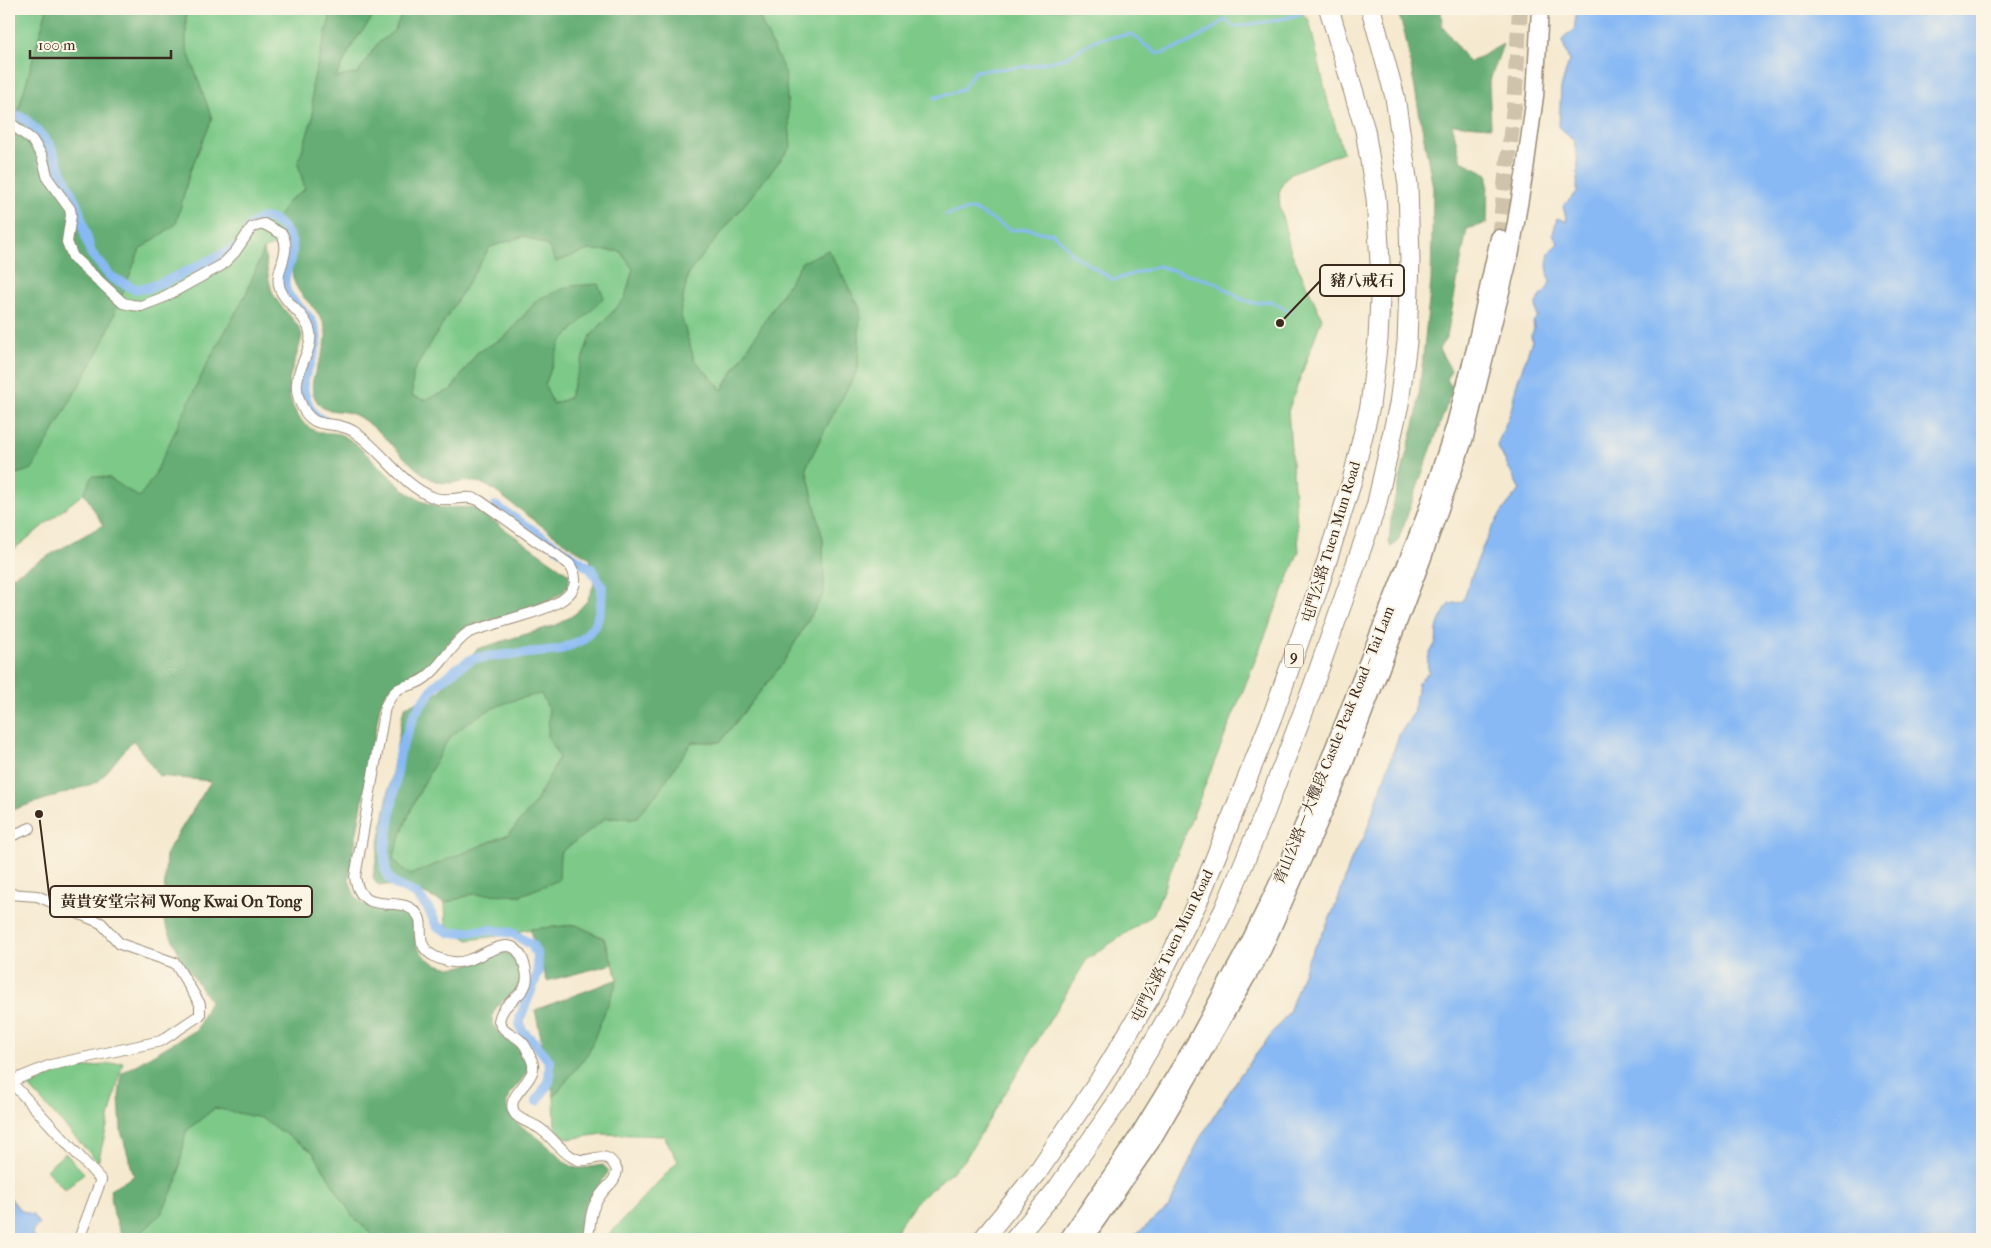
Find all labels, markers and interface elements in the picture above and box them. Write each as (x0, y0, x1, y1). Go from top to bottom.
scale bar (30, 28, 171, 60)
text: 100 m (38, 36, 76, 54)
callout: 豬八戒石 (1320, 265, 1404, 296)
text: 豬八戒石 (1330, 271, 1394, 290)
street label: 屯門公路 Tuen Mun Road (1298, 458, 1364, 625)
street label: 青山公路－大欖段 Castle Peak Road – Tai Lam (1270, 603, 1398, 887)
road number: 9 (1285, 644, 1303, 668)
street label: 屯門公路 Tuen Mun Road (1127, 866, 1217, 1025)
callout: 黃貴安堂宗祠 Wong Kwai On Tong (50, 886, 312, 917)
text: 黃貴安堂宗祠 Wong Kwai On Tong (60, 892, 302, 912)

